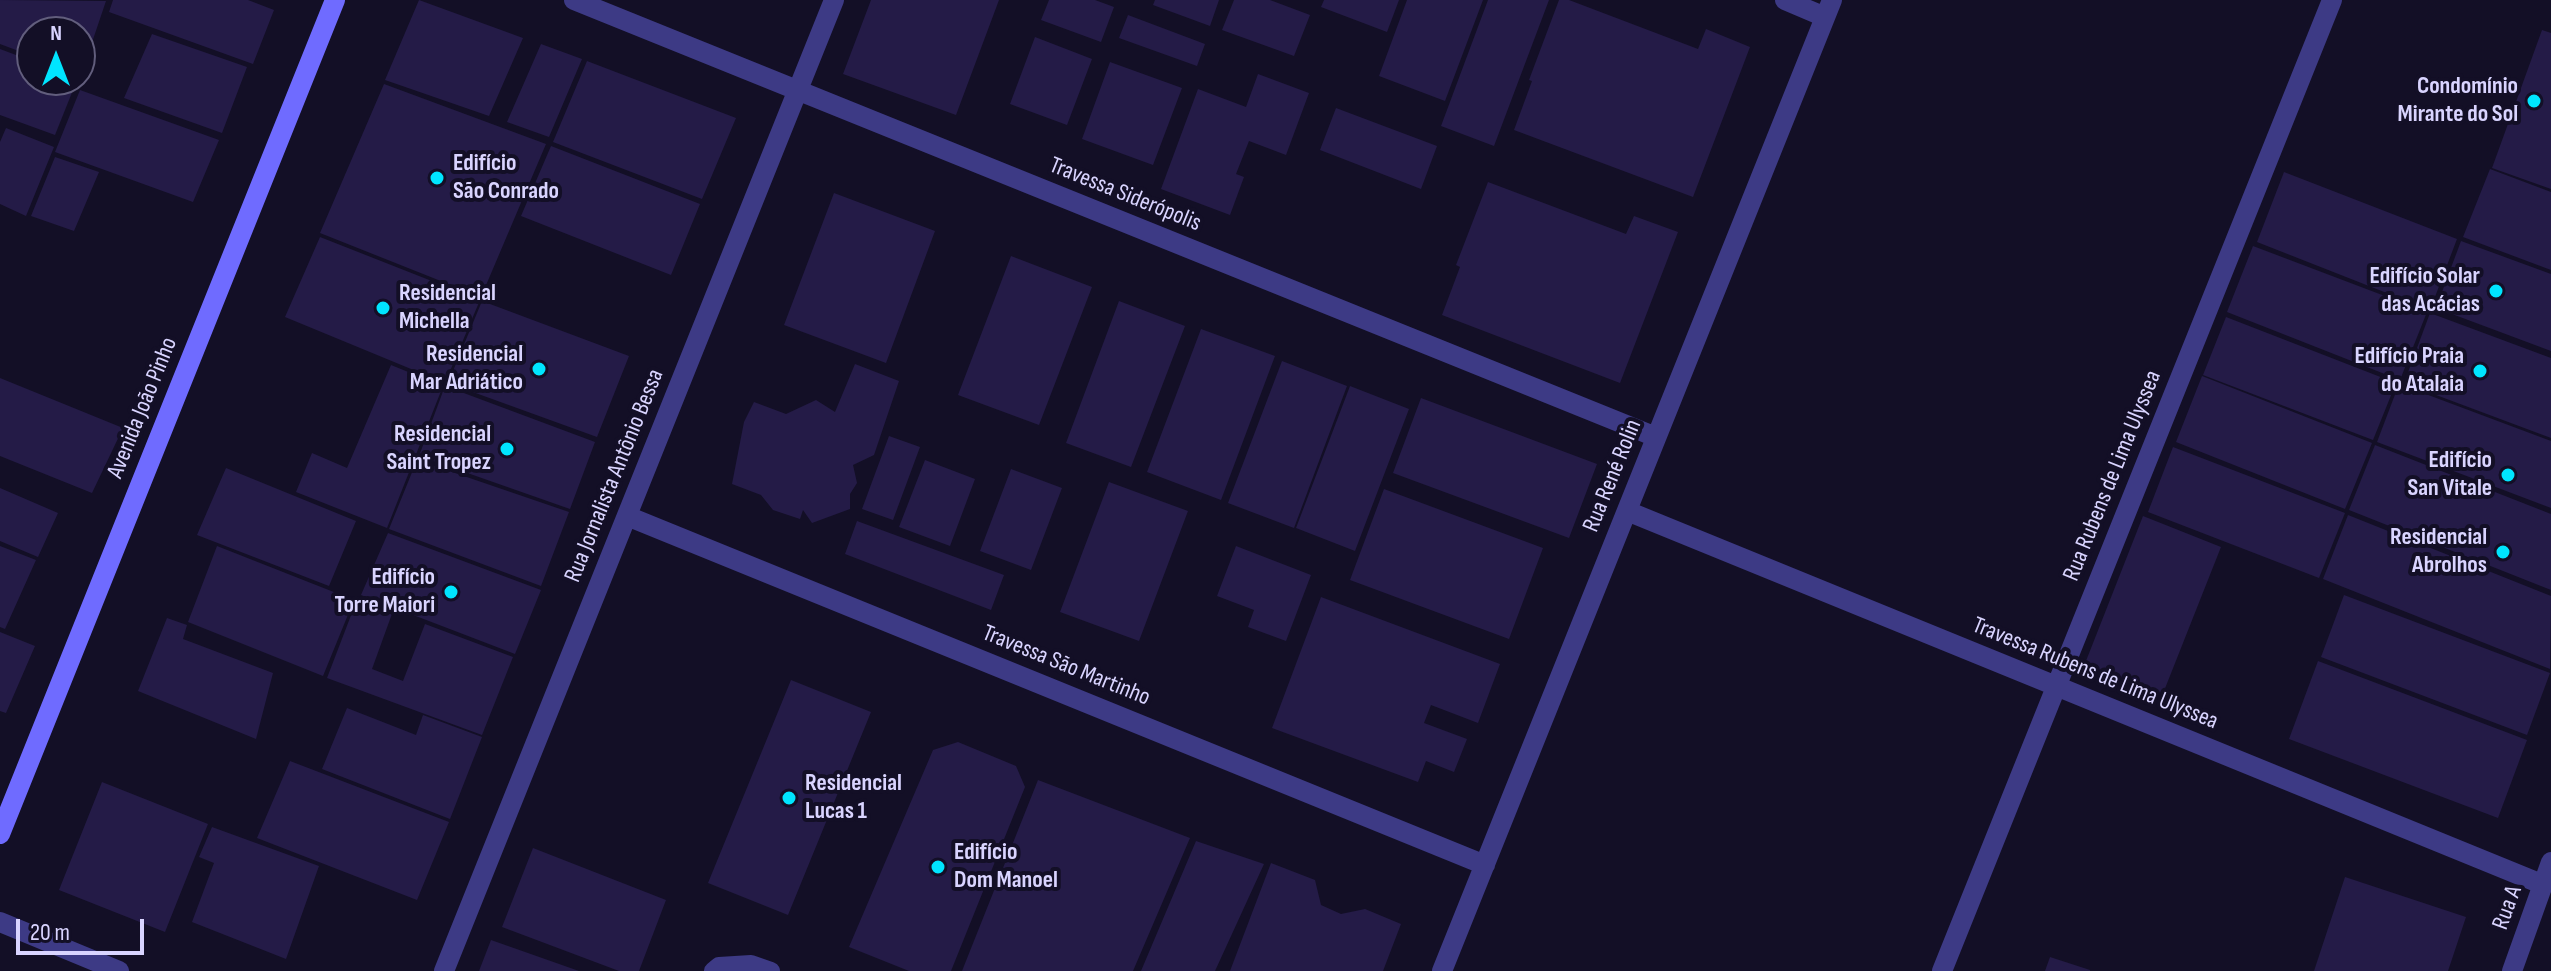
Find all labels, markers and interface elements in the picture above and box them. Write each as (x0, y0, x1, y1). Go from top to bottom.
north arrow (16, 16, 96, 96)
text: N (50, 20, 62, 47)
place label: Condomínio Mirante do Sol (2398, 73, 2518, 129)
marker: Condomínio Mirante do Sol (2525, 92, 2543, 110)
place label: Edifício São Conrado (453, 150, 559, 206)
street label: Travessa Siderópolis (1045, 151, 1205, 239)
marker: Edifício São Conrado (428, 169, 446, 187)
place label: Edifício Solar das Acácias (2369, 263, 2480, 319)
place label: Residencial Michella (399, 280, 496, 336)
marker: Edifício Solar das Acácias (2487, 282, 2505, 300)
marker: Residencial Michella (374, 299, 392, 317)
street label: Avenida João Pinho (102, 333, 184, 483)
place label: Residencial Mar Adriático (410, 341, 523, 397)
place label: Edifício Praia do Atalaia (2354, 343, 2464, 399)
marker: Residencial Mar Adriático (530, 360, 548, 378)
marker: Edifício Praia do Atalaia (2471, 362, 2489, 380)
street label: Rua Jornalista Antônio Bessa (559, 365, 671, 587)
street label: Rua Rubens de Lima Ulyssea (2058, 367, 2168, 585)
street label: Rua René Rolin (1577, 416, 1649, 536)
place label: Residencial Saint Tropez (386, 421, 491, 477)
marker: Residencial Saint Tropez (498, 440, 516, 458)
place label: Edifício San Vitale (2407, 447, 2492, 503)
marker: Edifício San Vitale (2499, 466, 2517, 484)
place label: Residencial Abrolhos (2390, 524, 2487, 580)
marker: Residencial Abrolhos (2494, 543, 2512, 561)
place label: Edifício Torre Maiori (334, 564, 435, 620)
marker: Edifício Torre Maiori (442, 583, 460, 601)
street label: Travessa Rubens de Lima Ulyssea (1968, 612, 2222, 736)
street label: Travessa São Martinho (978, 619, 1154, 713)
place label: Residencial Lucas 1 (805, 770, 902, 826)
marker: Residencial Lucas 1 (780, 789, 798, 807)
place label: Edifício Dom Manoel (954, 839, 1058, 895)
marker: Edifício Dom Manoel (929, 858, 947, 876)
street label: Rua A (2487, 882, 2529, 934)
scale bar (20, 903, 148, 953)
text: 20 m (30, 918, 70, 947)

